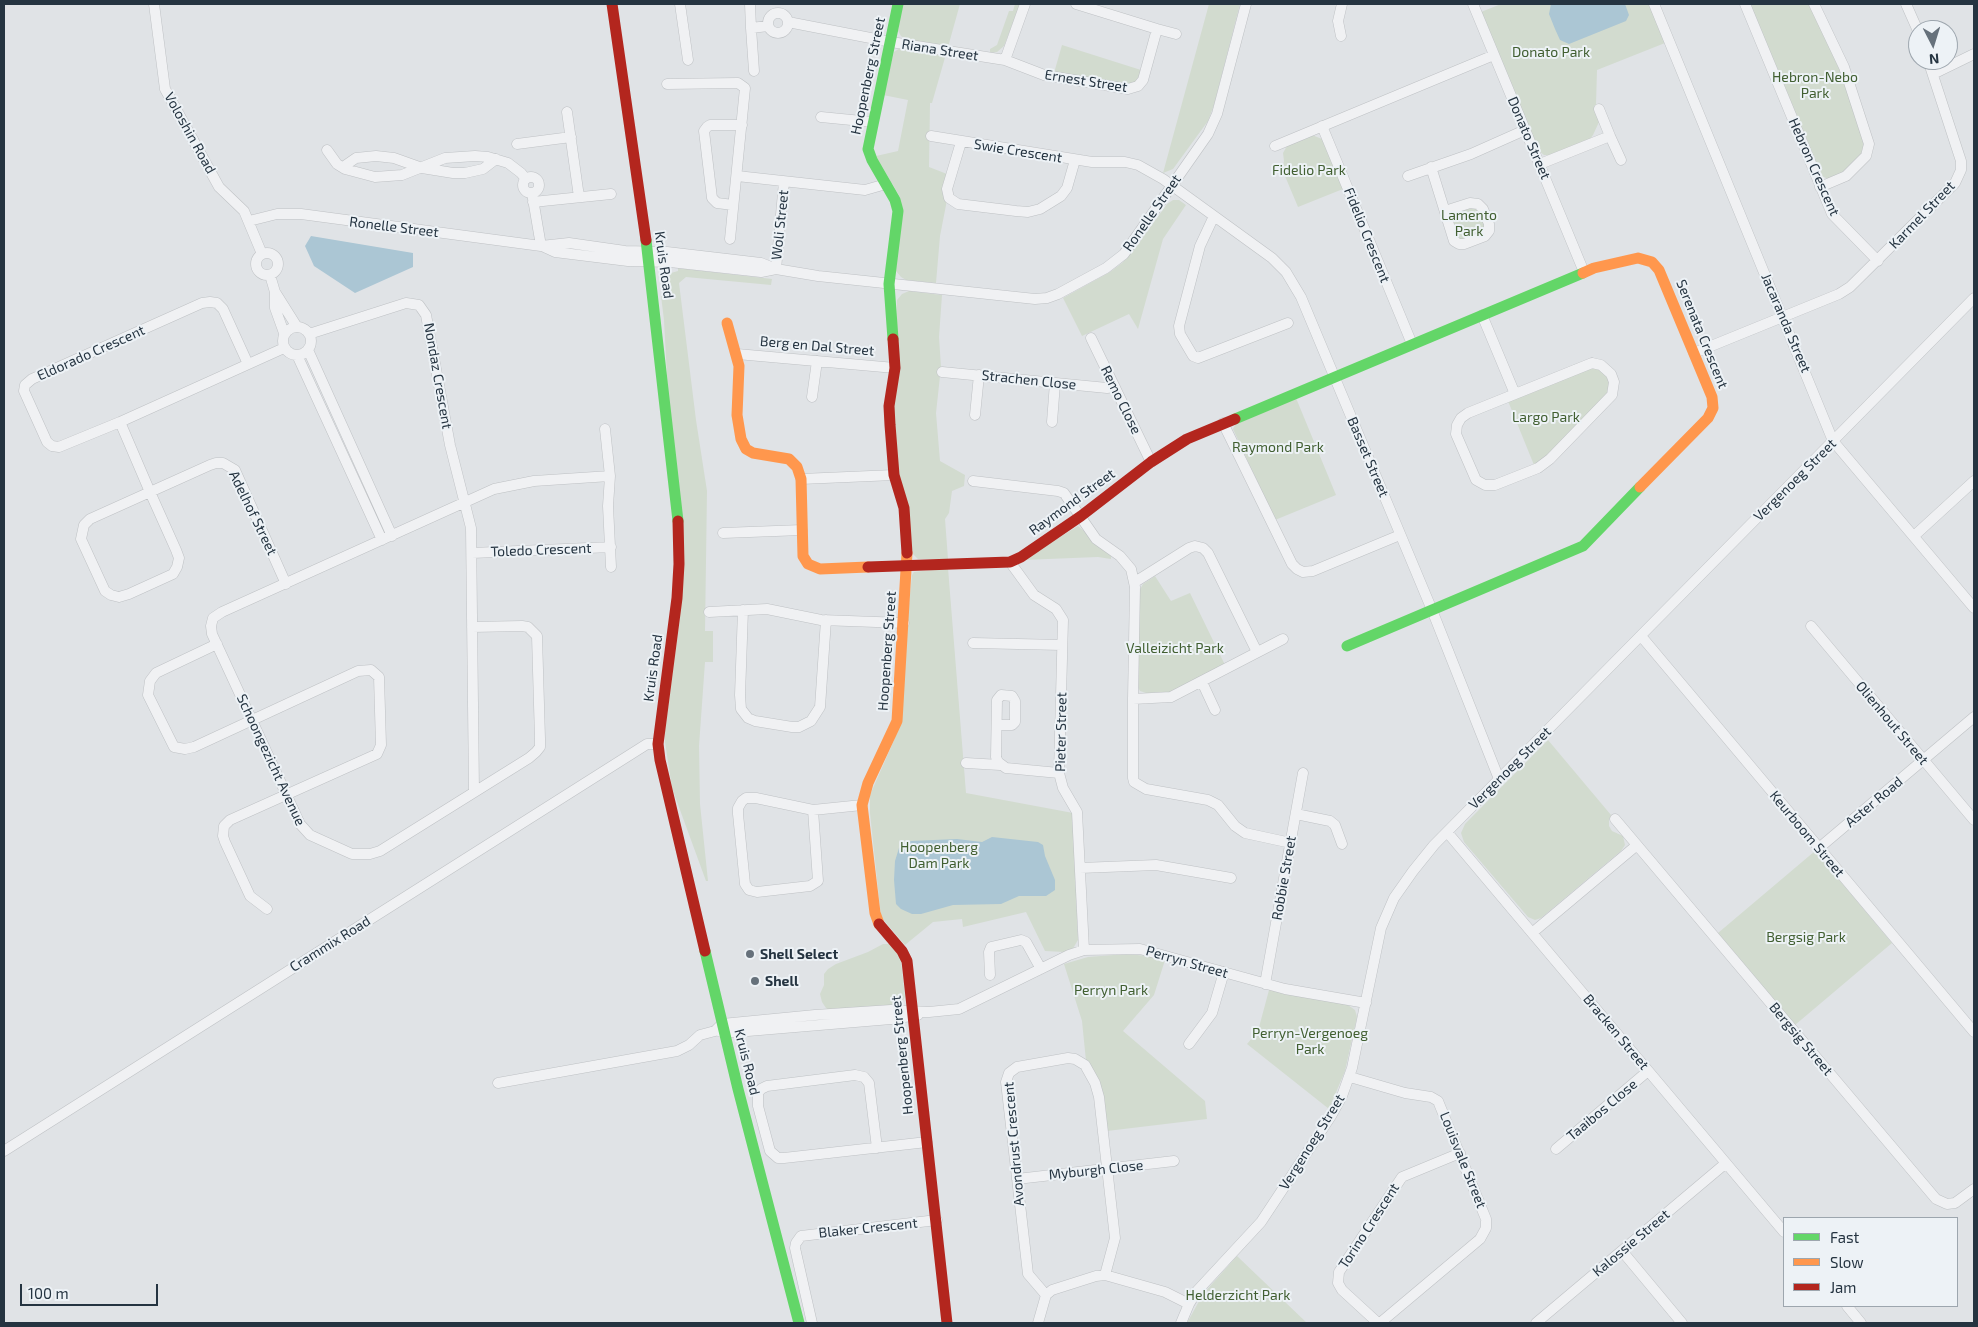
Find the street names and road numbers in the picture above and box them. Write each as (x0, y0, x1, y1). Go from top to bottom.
street label: Hoopenberg Street (847, 16, 889, 136)
street label: Riana Street (900, 36, 980, 64)
street label: Ernest Street (1043, 66, 1129, 96)
street label: Voloshin Road (161, 89, 219, 177)
street label: Donato Street (1504, 94, 1554, 182)
street label: Hebron Crescent (1785, 116, 1843, 218)
street label: Swie Crescent (973, 136, 1063, 166)
street label: Ronelle Street (1119, 171, 1185, 255)
street label: Karmel Street (1886, 178, 1958, 252)
street label: Fidelio Crescent (1340, 185, 1394, 285)
street label: Woli Street (768, 189, 792, 261)
street label: Ronelle Street (348, 213, 440, 241)
street label: Kruis Road (651, 230, 677, 300)
street label: Jacaranda Street (1758, 271, 1814, 375)
street label: Serenata Crescent (1672, 277, 1732, 391)
street label: Eldorado Crescent (35, 322, 147, 384)
street label: Nondaz Crescent (420, 322, 456, 430)
street label: Berg en Dal Street (759, 333, 875, 359)
street label: Remo Close (1097, 363, 1145, 437)
street label: Strachen Close (981, 367, 1077, 393)
street label: Basset Street (1344, 414, 1392, 500)
street label: Vergenoeg Street (1750, 435, 1840, 525)
street label: Raymond Street (1026, 465, 1118, 539)
street label: Adelhof Street (225, 468, 281, 558)
street label: Toledo Crescent (490, 540, 592, 560)
street label: Hoopenberg Street (874, 591, 900, 711)
street label: Kruis Road (640, 633, 666, 703)
street label: Olienhout Street (1852, 678, 1932, 768)
street label: Schoongezicht Avenue (233, 692, 309, 828)
street label: Pieter Street (1052, 692, 1070, 772)
street label: Vergenoeg Street (1465, 723, 1555, 813)
street label: Aster Road (1842, 773, 1906, 831)
street label: Keurboom Street (1766, 787, 1848, 881)
street label: Robbie Street (1268, 834, 1300, 922)
street label: Crammix Road (287, 912, 373, 976)
street label: Perryn Street (1144, 942, 1230, 982)
street label: Bracken Street (1580, 991, 1652, 1073)
street label: Hoopenberg Street (887, 994, 917, 1116)
street label: Bergsig Street (1766, 999, 1836, 1079)
street label: Kruis Road (731, 1027, 763, 1097)
street label: Taaibos Close (1563, 1076, 1641, 1144)
street label: Avondrust Crescent (1000, 1081, 1028, 1207)
street label: Vergenoeg Street (1276, 1091, 1348, 1193)
street label: Louisvale Street (1436, 1109, 1490, 1211)
street label: Myburgh Close (1048, 1157, 1144, 1183)
street label: Torino Crescent (1335, 1180, 1403, 1272)
street label: Kalossie Street (1589, 1206, 1673, 1280)
street label: Blaker Crescent (818, 1214, 918, 1242)

